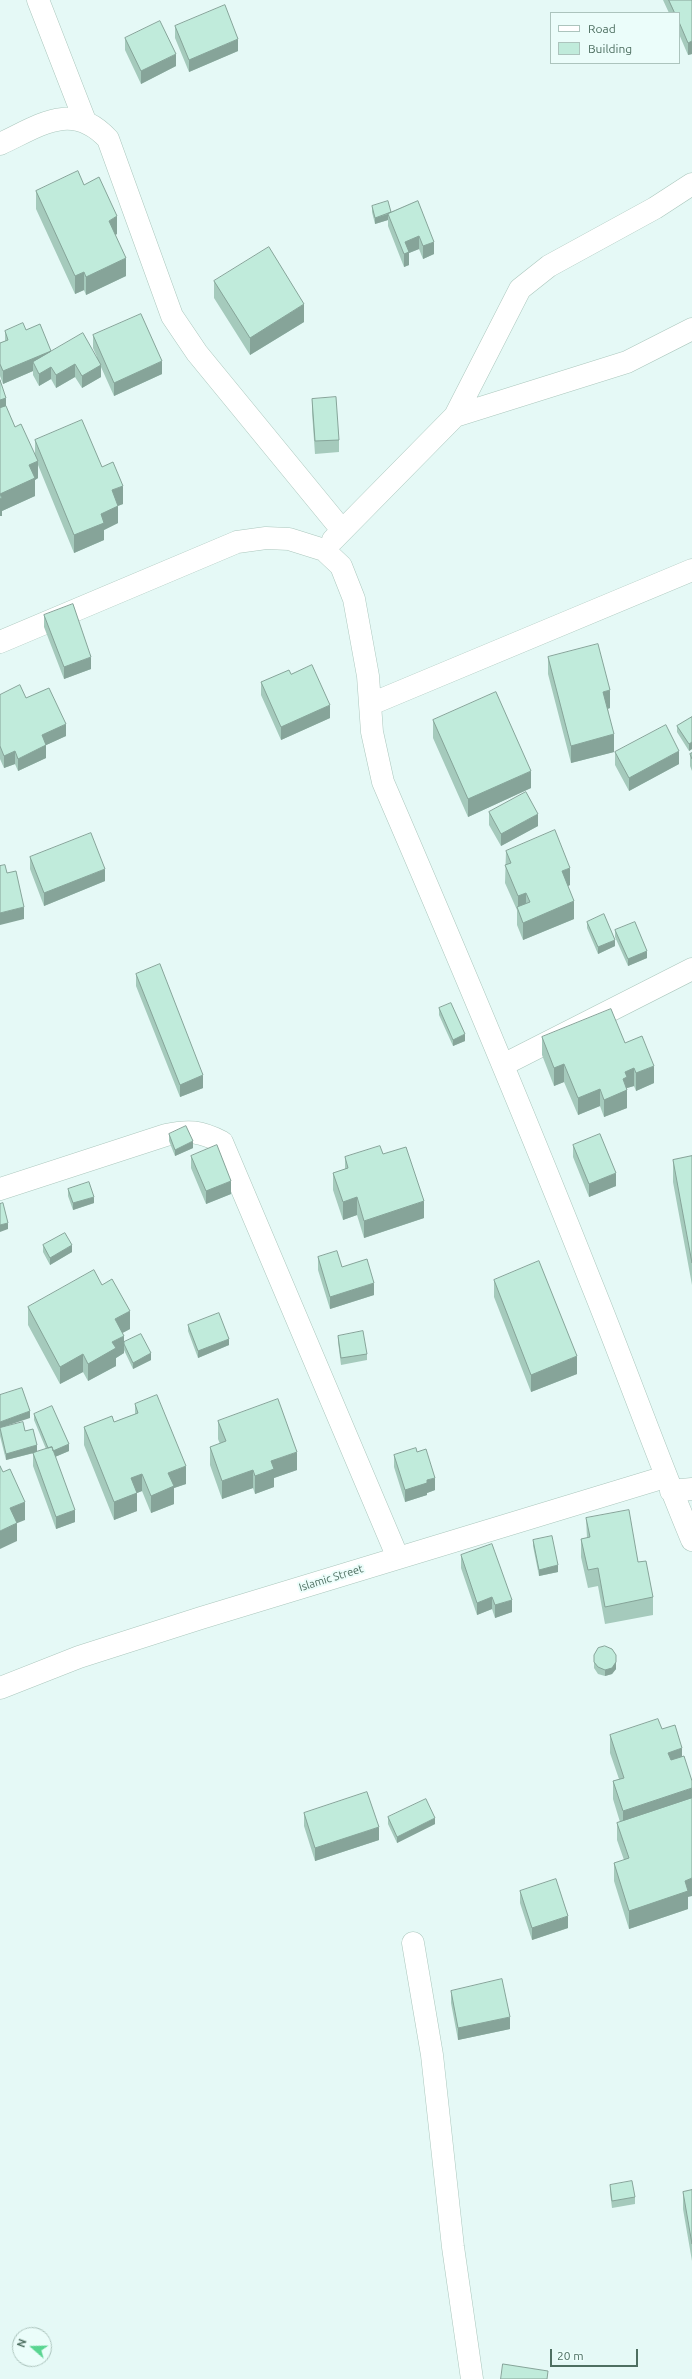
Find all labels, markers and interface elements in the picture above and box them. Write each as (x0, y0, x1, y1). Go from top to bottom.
legend (550, 12, 680, 64)
text: Road (588, 22, 616, 35)
text: Building (588, 42, 632, 55)
street label: Islamic Street (297, 1562, 365, 1594)
north arrow (12, 2327, 52, 2367)
text: N (15, 2337, 29, 2349)
scale bar (552, 2341, 640, 2367)
text: 20 m (557, 2349, 584, 2362)

